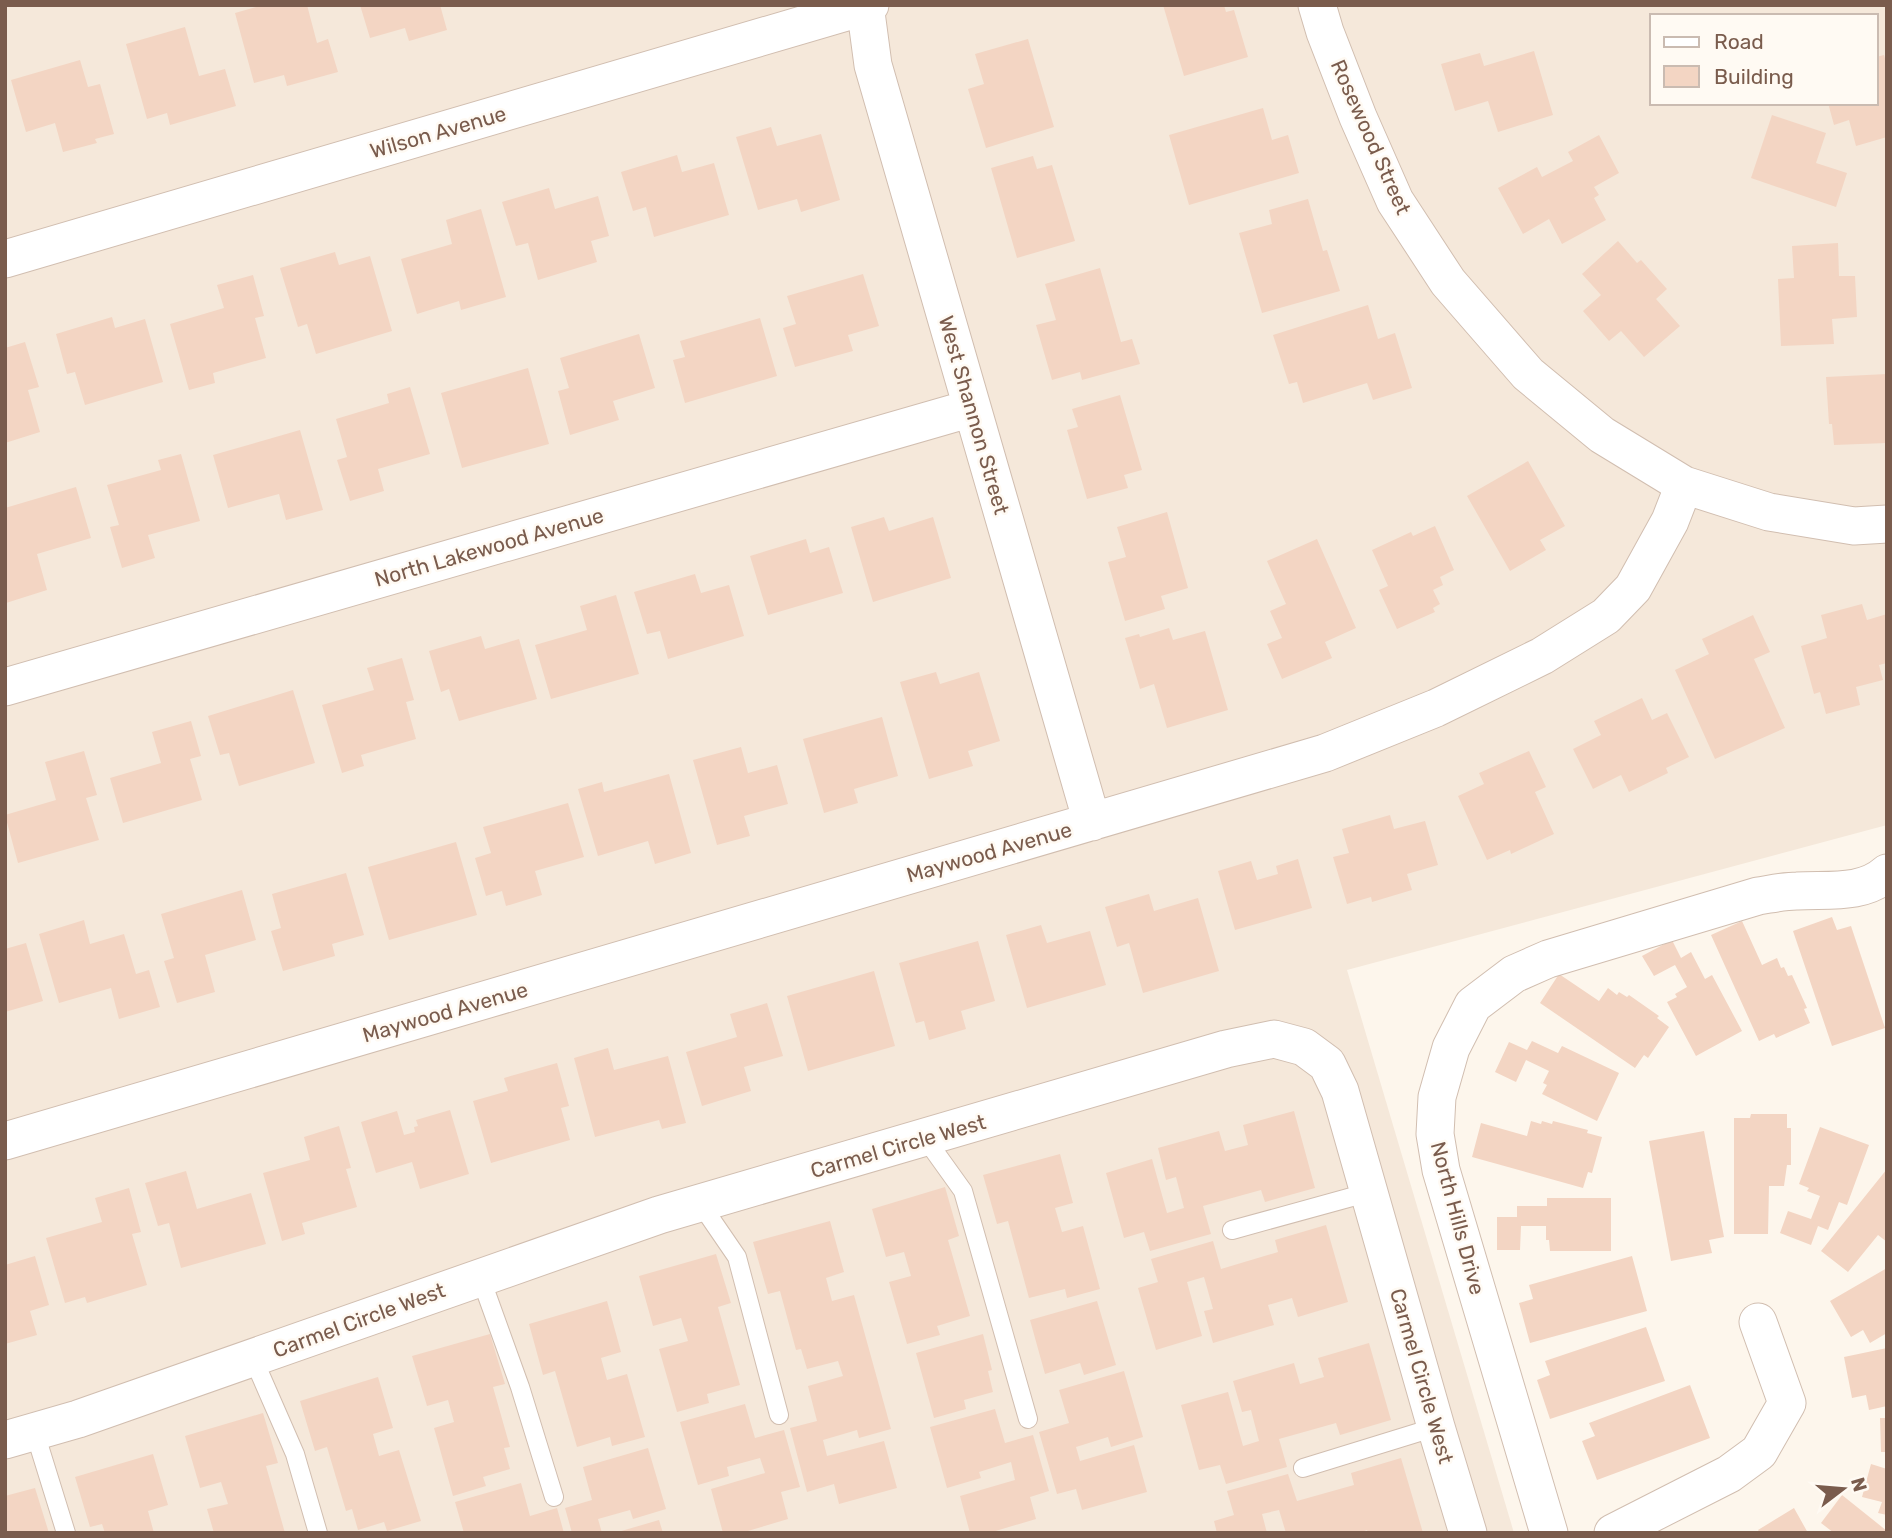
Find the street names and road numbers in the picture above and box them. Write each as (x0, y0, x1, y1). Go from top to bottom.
street label: Rosewood Street (1326, 56, 1416, 218)
street label: Wilson Avenue (367, 101, 509, 163)
street label: West Shannon Street (934, 313, 1014, 517)
street label: North Lakewood Avenue (372, 502, 606, 592)
street label: Maywood Avenue (903, 816, 1075, 888)
street label: Maywood Avenue (359, 976, 531, 1048)
street label: Carmel Circle West (807, 1109, 989, 1183)
street label: North Hills Drive (1426, 1139, 1490, 1297)
street label: Carmel Circle West (269, 1277, 449, 1363)
street label: Carmel Circle West (1385, 1285, 1459, 1467)

